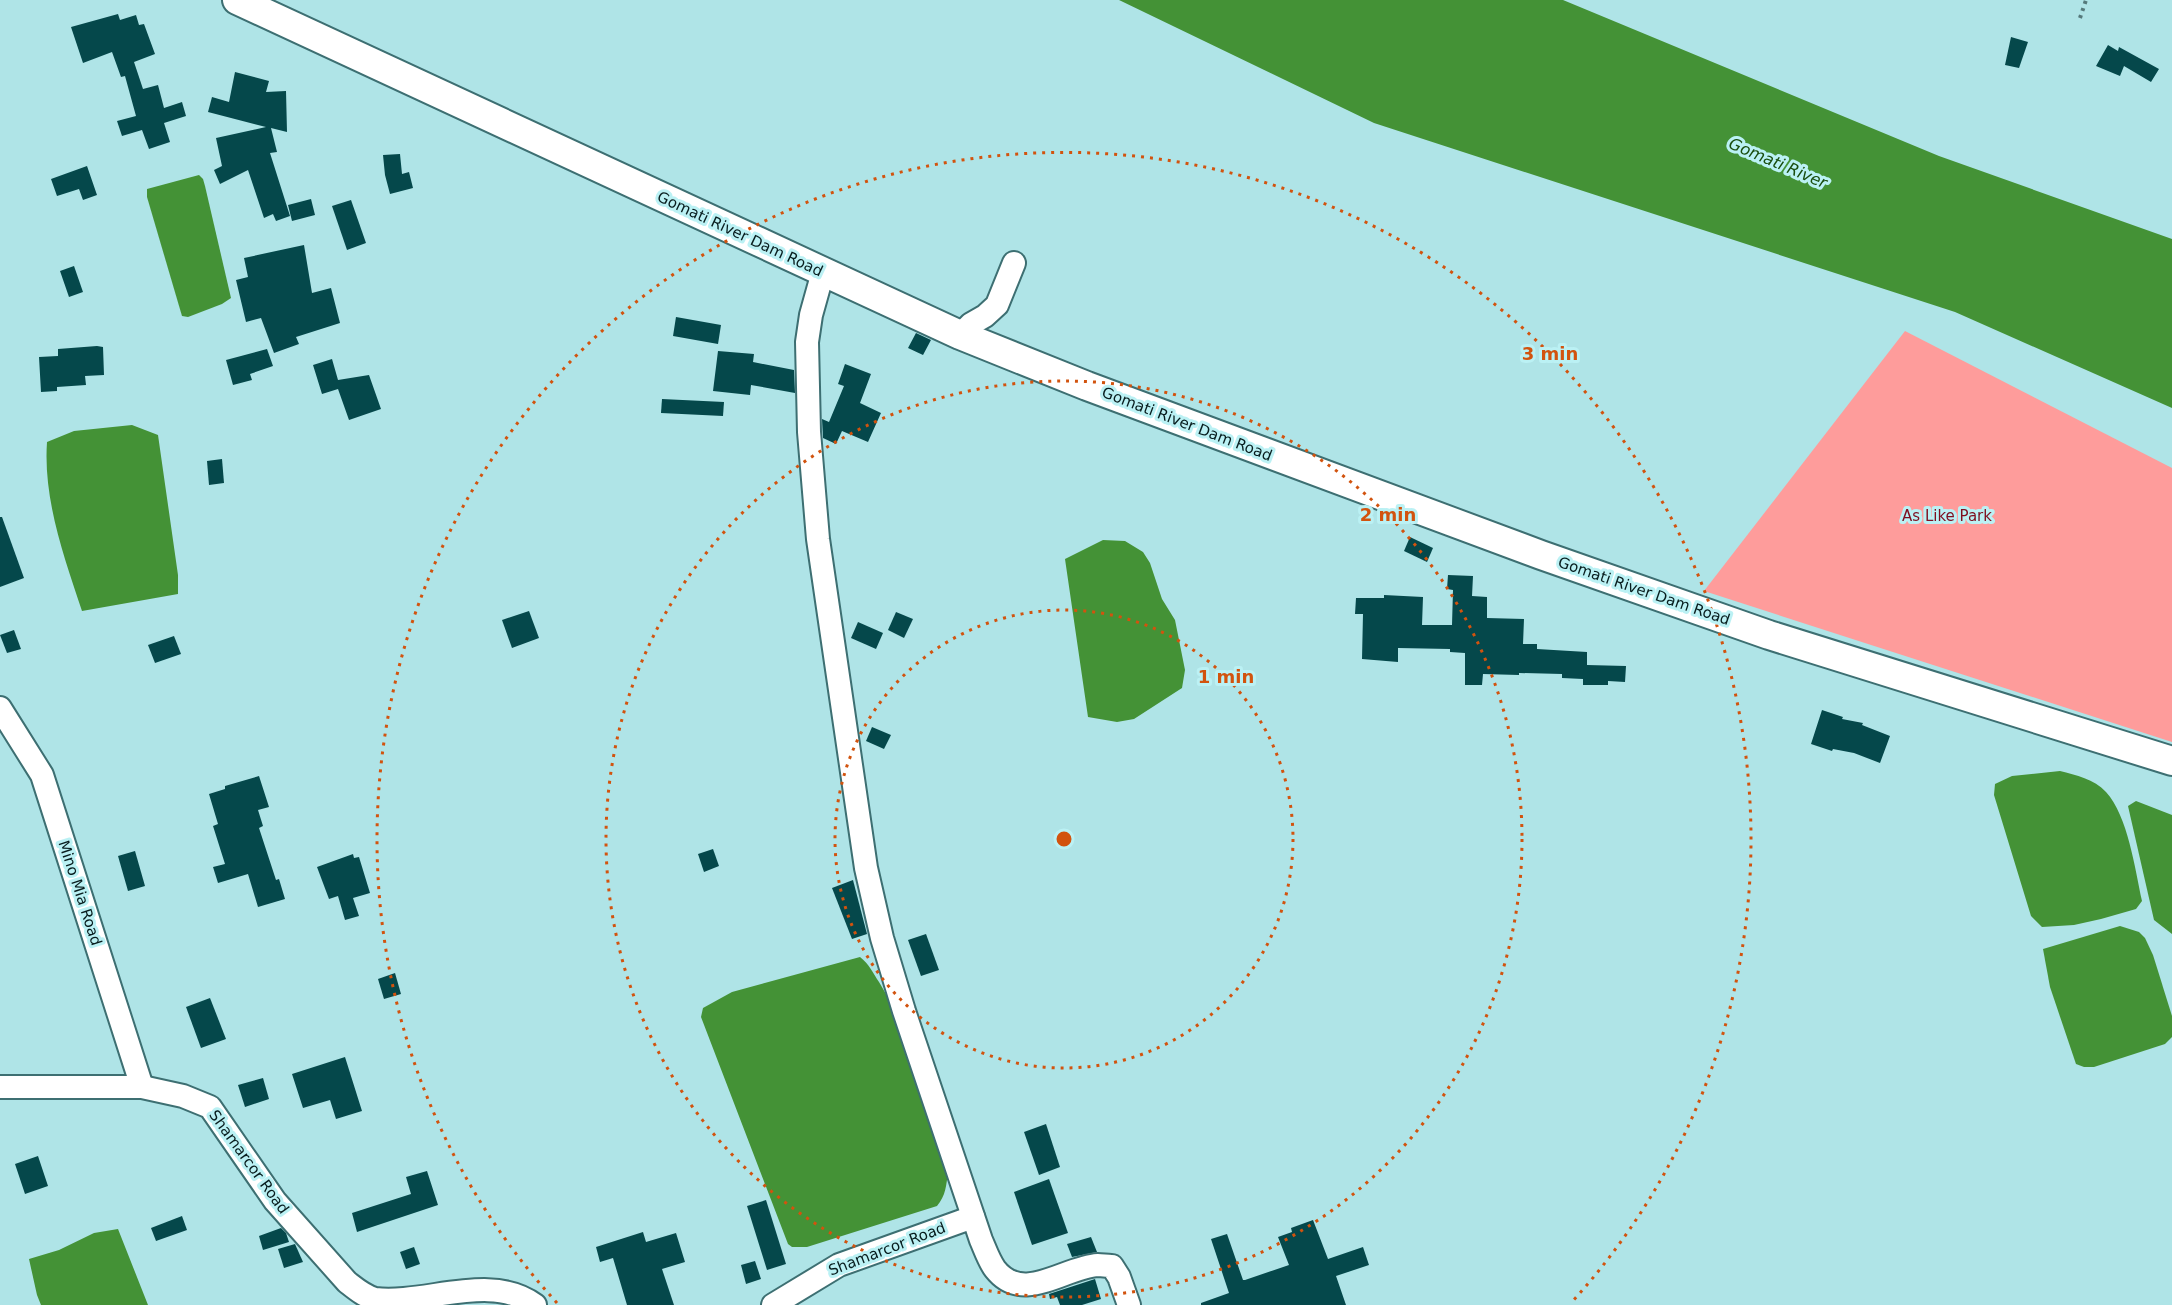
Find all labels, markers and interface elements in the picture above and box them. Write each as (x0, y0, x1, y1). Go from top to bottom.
water label: Gomati River (1726, 134, 1831, 193)
street label: Gomati River Dam Road (654, 188, 826, 280)
text: 3 min (1522, 343, 1578, 364)
street label: Gomati River Dam Road (1099, 383, 1275, 465)
text: 2 min (1360, 504, 1416, 525)
park label: As Like Park (1902, 507, 1992, 525)
street label: Gomati River Dam Road (1556, 553, 1732, 629)
text: 1 min (1198, 666, 1254, 687)
centre of rings (1054, 829, 1074, 849)
street label: Mino Mia Road (55, 838, 105, 948)
street label: Shamarcor Road (205, 1107, 293, 1217)
street label: Shamarcor Road (826, 1218, 948, 1280)

